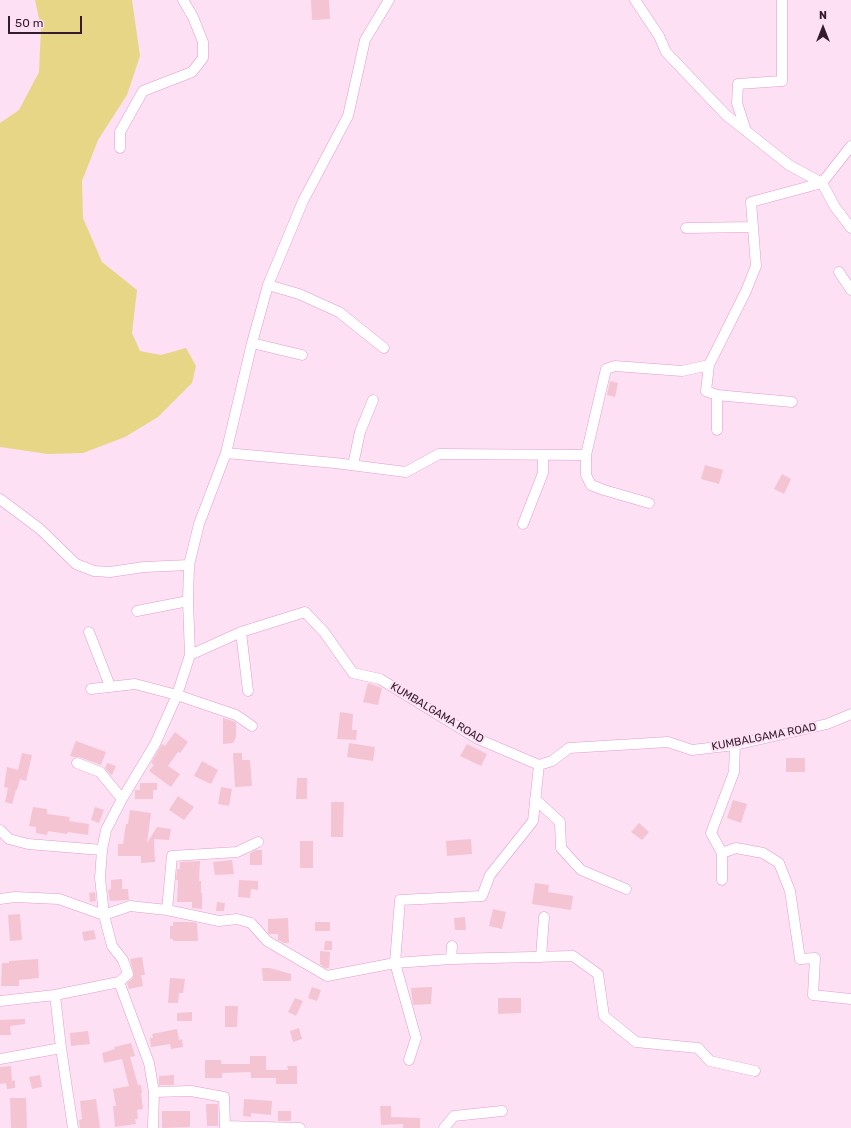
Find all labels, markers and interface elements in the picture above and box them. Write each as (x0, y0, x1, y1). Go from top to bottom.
scale bar (10, 8, 84, 34)
north arrow (803, 8, 843, 48)
text: N (819, 9, 827, 22)
text: 50 m (15, 16, 43, 30)
street label: KUMBALGAMA ROAD (388, 680, 486, 746)
street label: KUMBALGAMA ROAD (710, 720, 818, 754)

